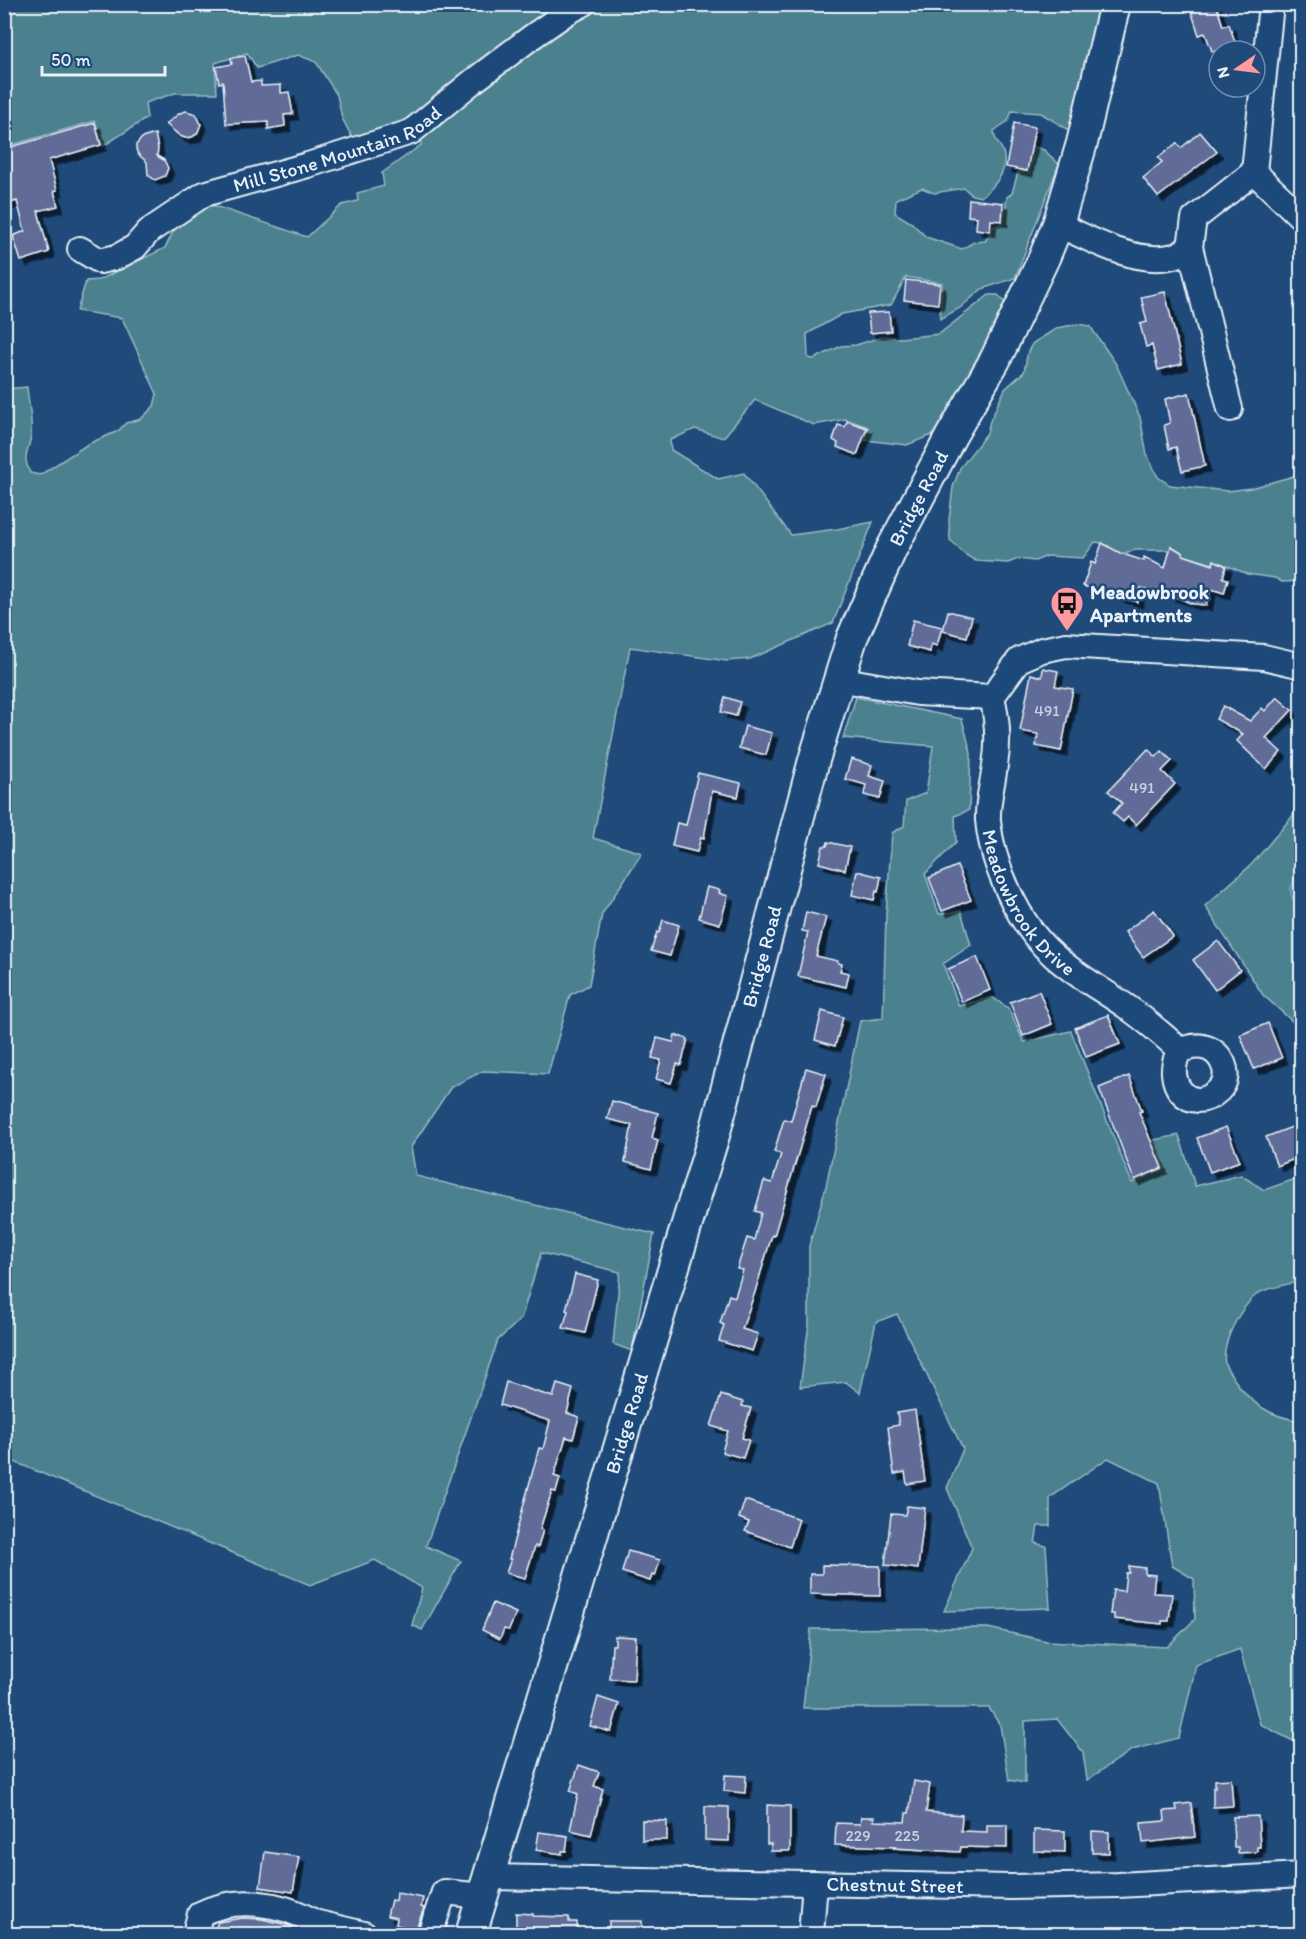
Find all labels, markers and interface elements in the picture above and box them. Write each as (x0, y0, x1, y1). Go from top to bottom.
scale bar (42, 39, 165, 77)
north arrow (1207, 39, 1267, 99)
text: 50 m (51, 49, 91, 71)
text: N (1212, 65, 1233, 80)
street label: Mill Stone Mountain Road (230, 100, 446, 197)
street label: Bridge Road (883, 446, 953, 550)
place label: Meadowbrook Apartments (1089, 580, 1210, 628)
bus stop icon: Meadowbrook Apartments (1049, 585, 1085, 632)
house number: 491 (1034, 701, 1060, 720)
house number: 491 (1129, 778, 1155, 797)
street label: Meadowbrook Drive (977, 827, 1080, 981)
street label: Bridge Road (737, 903, 787, 1010)
street label: Bridge Road (600, 1370, 653, 1477)
house number: 229 (845, 1826, 871, 1845)
house number: 225 (894, 1826, 920, 1845)
street label: Chestnut Street (826, 1871, 964, 1898)

